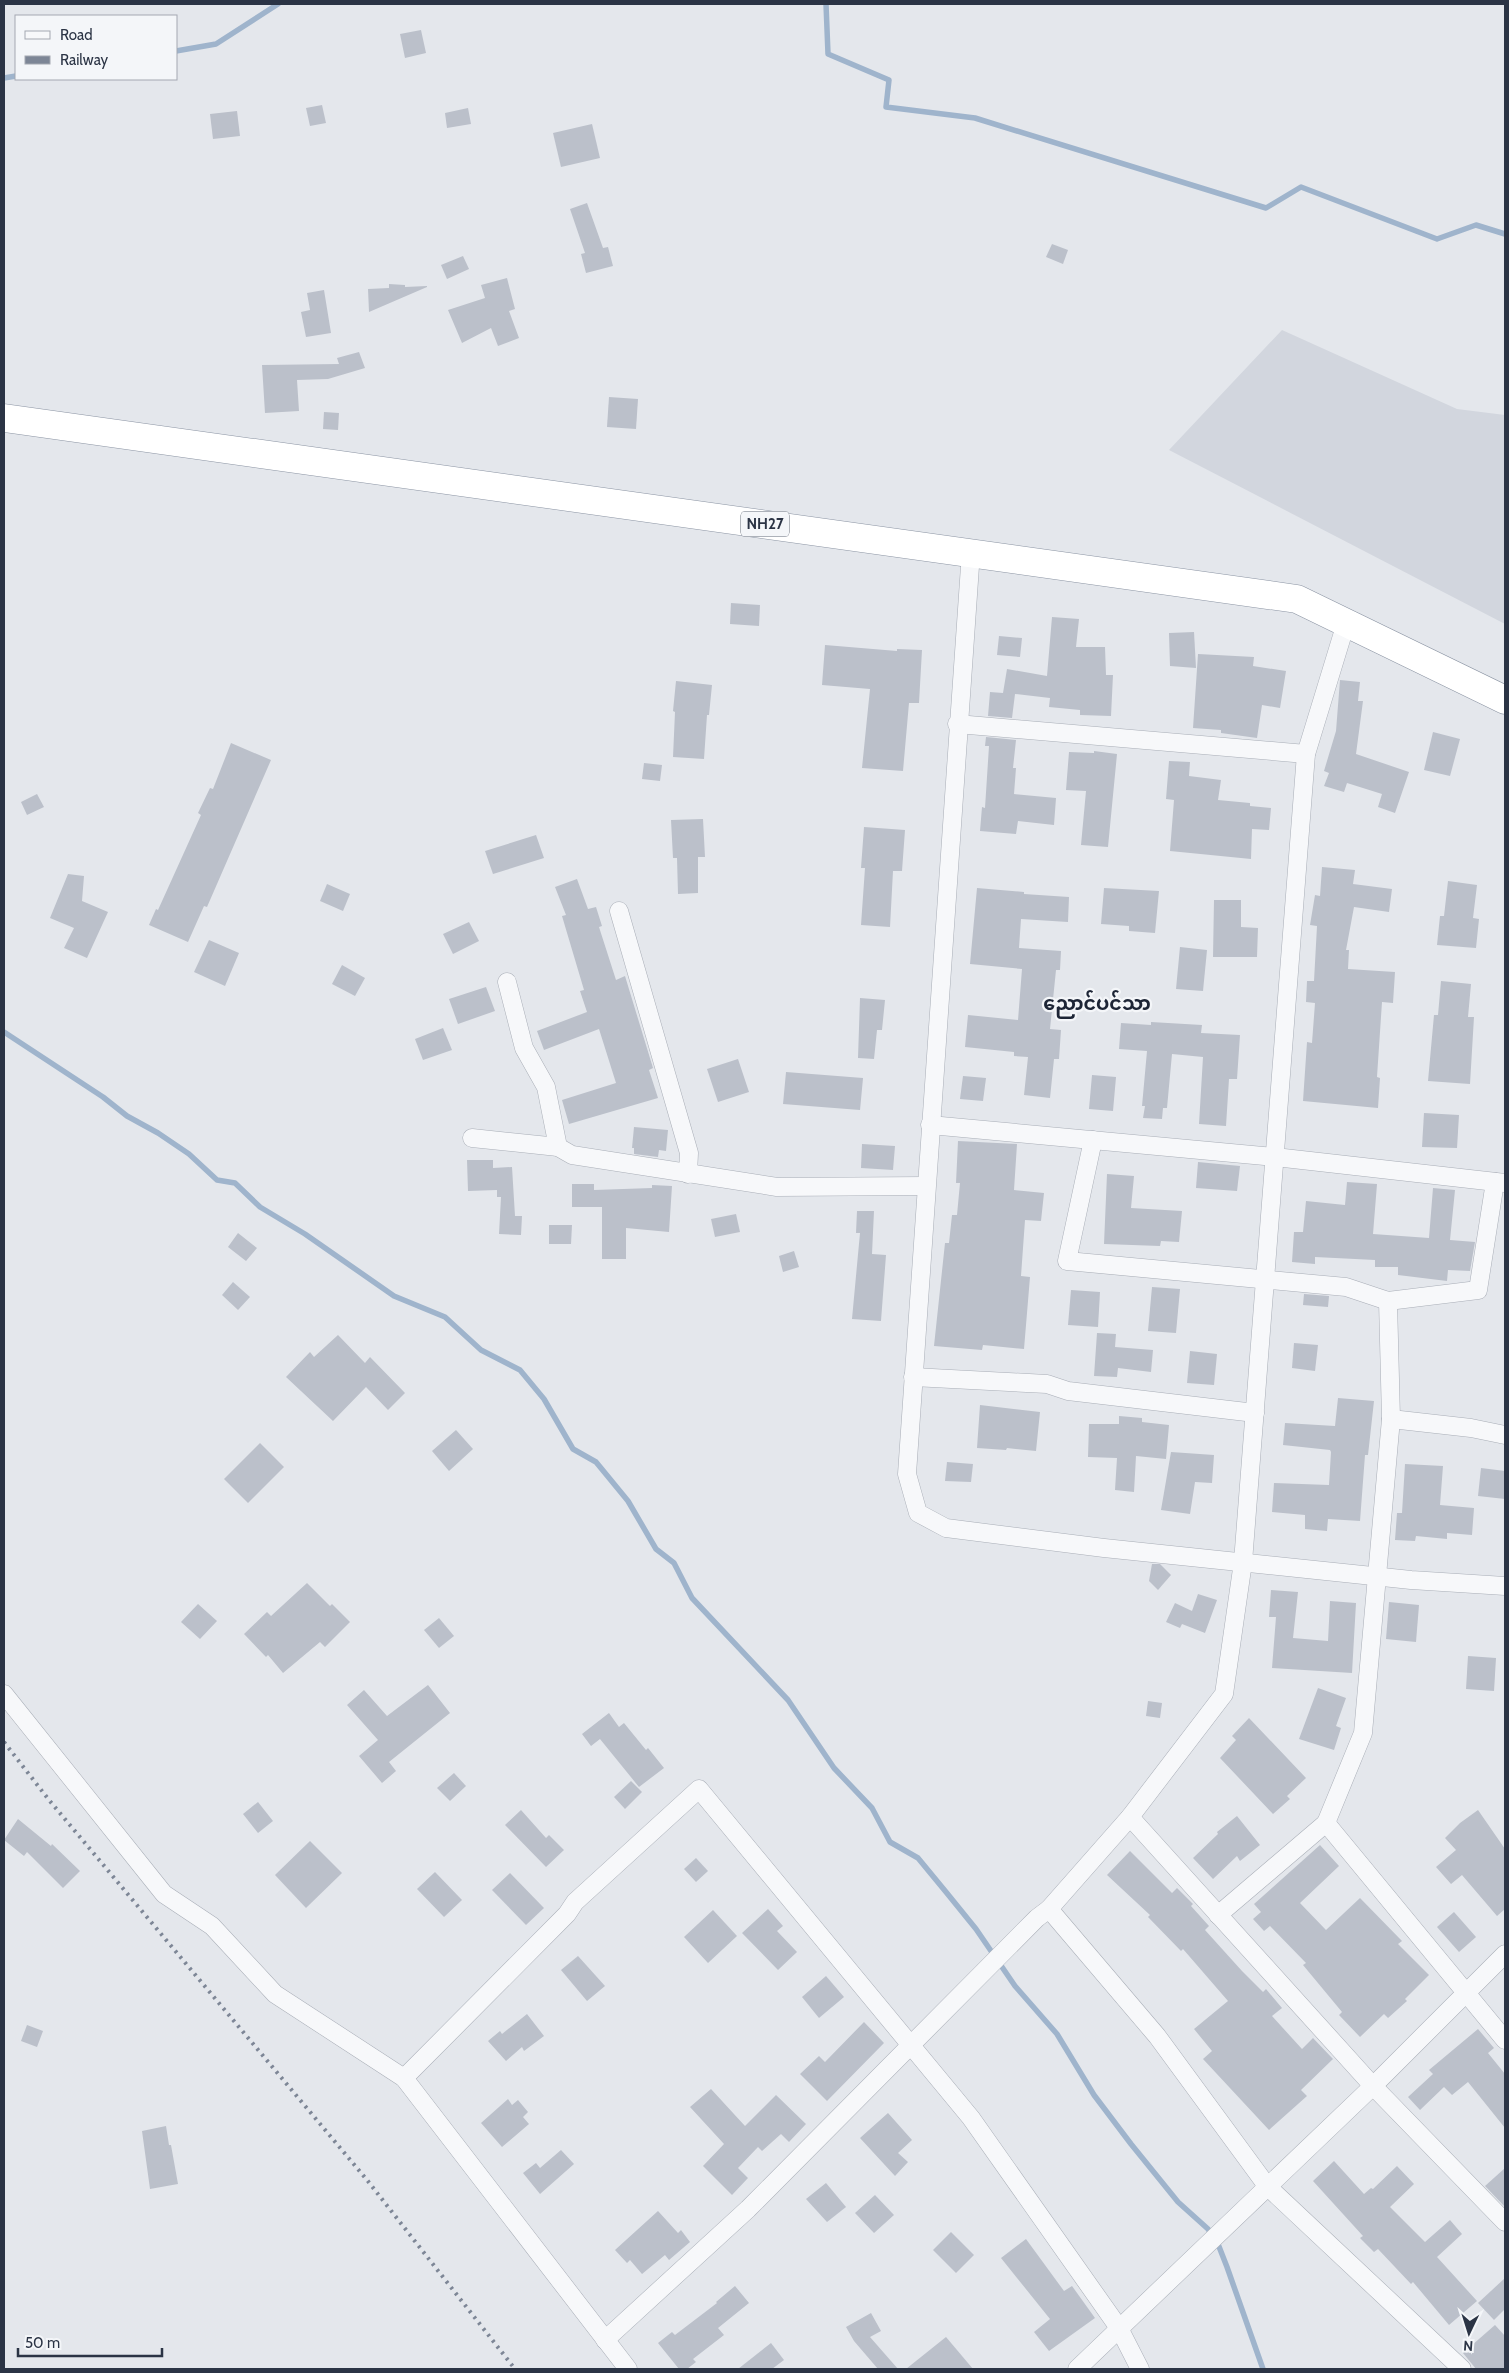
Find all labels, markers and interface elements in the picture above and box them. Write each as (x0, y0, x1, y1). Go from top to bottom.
legend (15, 15, 178, 80)
text: Road (60, 26, 93, 44)
text: Railway (60, 51, 109, 69)
road number: NH27 (741, 512, 789, 536)
district label: ညောင်ပင်သာ (1043, 990, 1151, 1019)
north arrow (1444, 2308, 1494, 2358)
scale bar (18, 2326, 161, 2358)
text: 50 m (25, 2334, 60, 2352)
text: N (1463, 2337, 1474, 2355)

